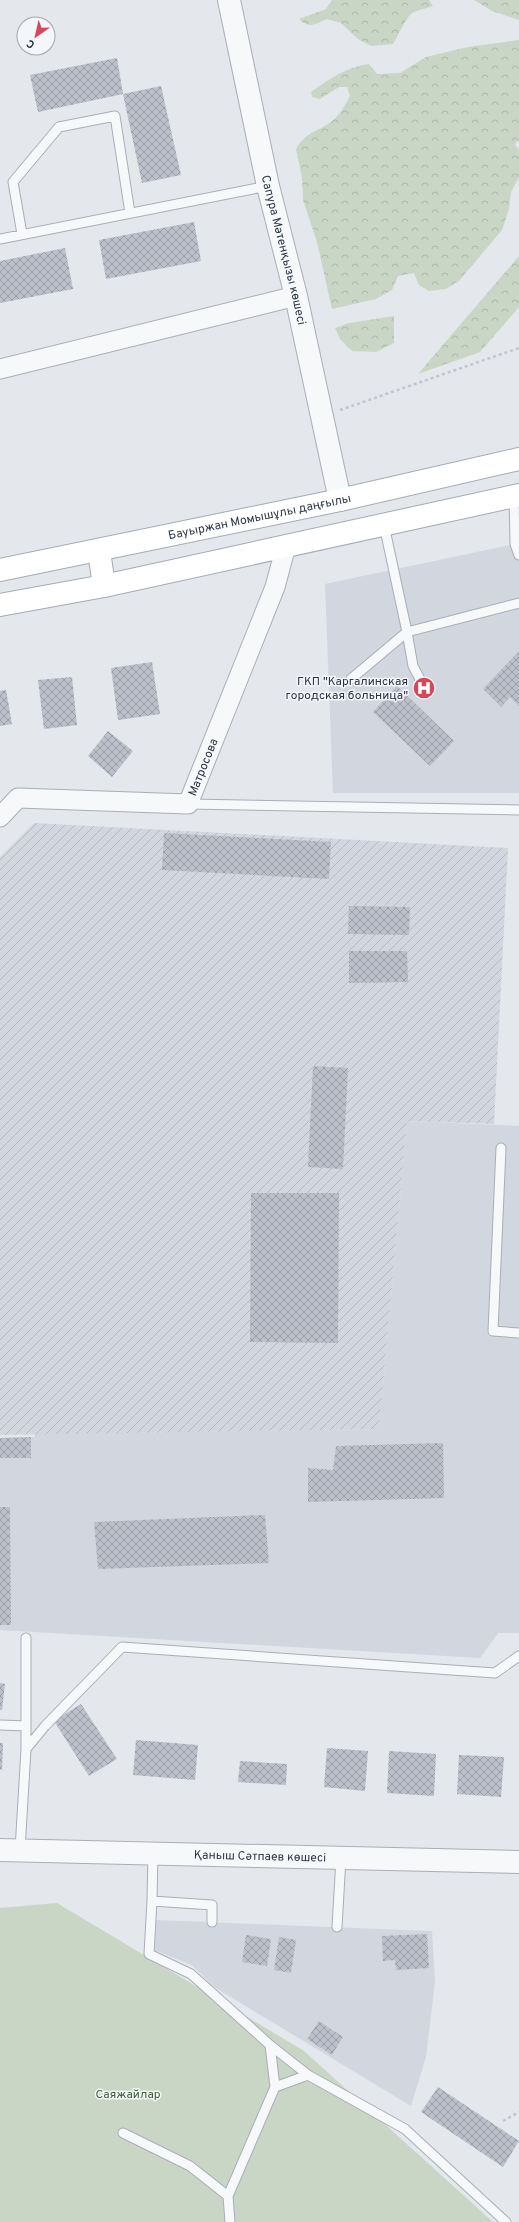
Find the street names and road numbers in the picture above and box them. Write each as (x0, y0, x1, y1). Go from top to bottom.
street label: Сапура Мәтенқызы көшесі (257, 174, 309, 327)
street label: Бауыржан Момышұлы даңғылы (167, 491, 353, 544)
street label: Матросова (185, 736, 222, 799)
street label: Қаныш Сәтпаев көшесі (194, 1847, 326, 1867)

